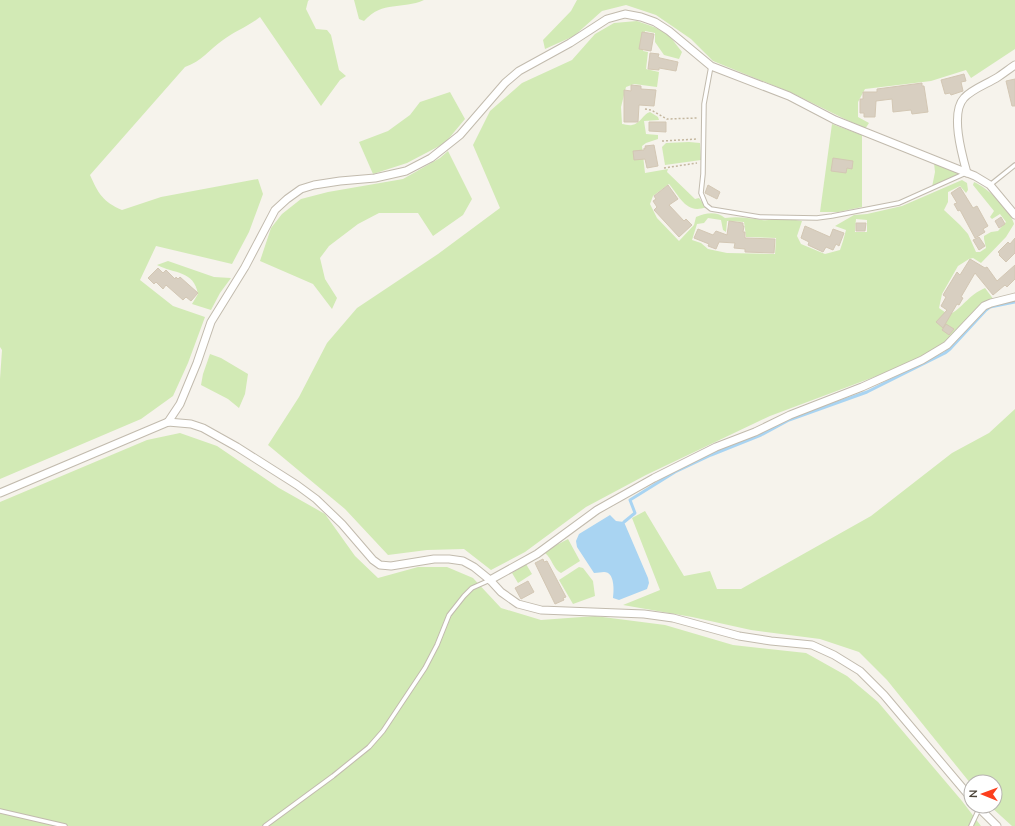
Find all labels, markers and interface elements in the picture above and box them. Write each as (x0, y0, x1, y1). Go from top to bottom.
north arrow (963, 774, 1003, 814)
text: N (966, 790, 980, 798)

